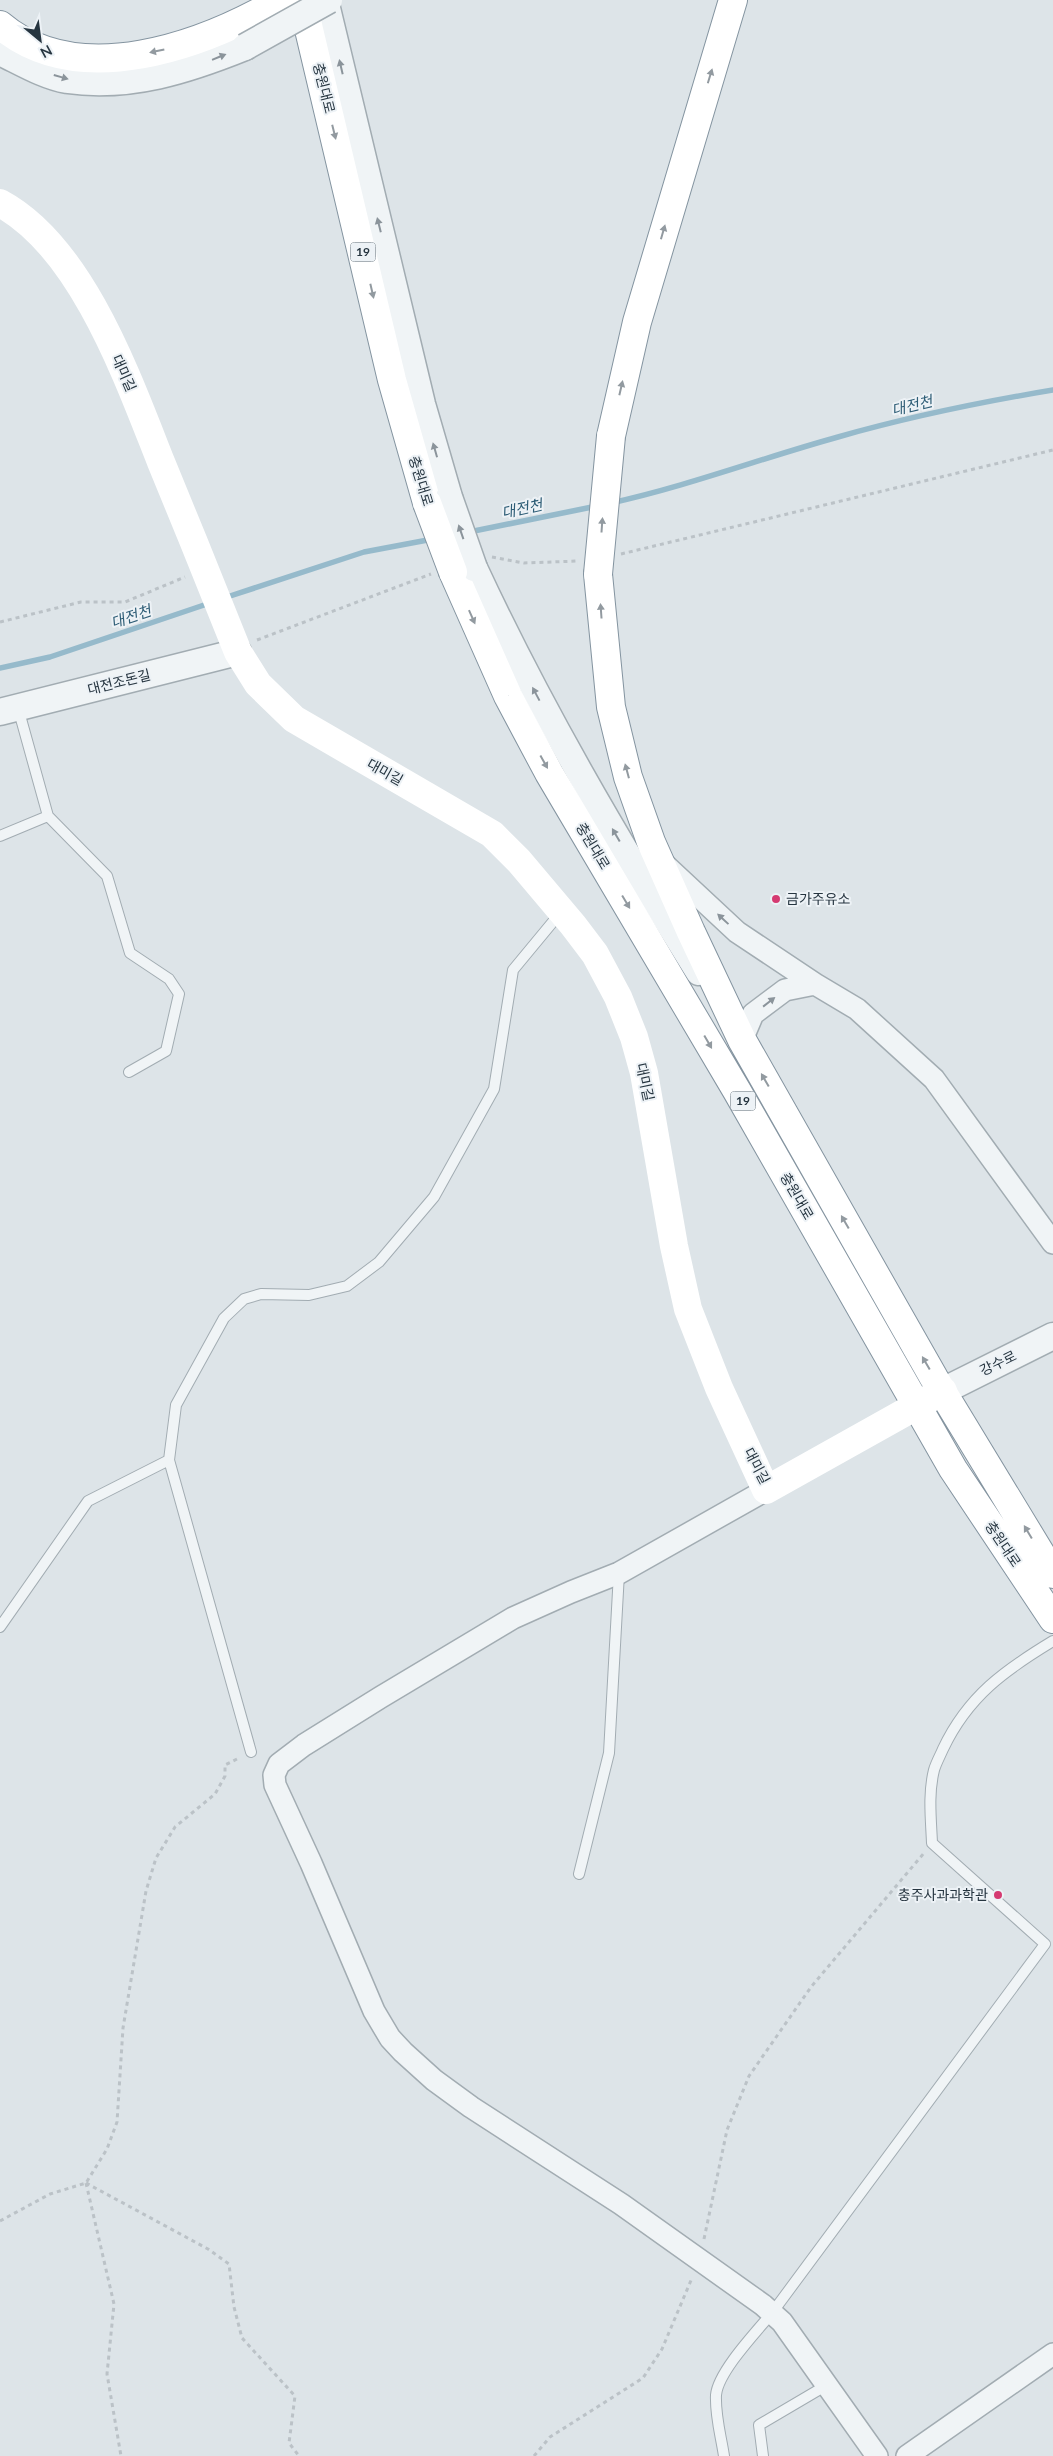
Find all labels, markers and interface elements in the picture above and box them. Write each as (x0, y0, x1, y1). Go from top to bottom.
north arrow (15, 15, 65, 65)
text: N (38, 42, 55, 62)
one-way arrow (150, 47, 165, 55)
one-way arrow (212, 53, 227, 61)
one-way arrow (337, 59, 345, 74)
street label: 충원대로 (310, 61, 339, 115)
one-way arrow (706, 68, 714, 83)
one-way arrow (54, 74, 69, 82)
one-way arrow (330, 125, 338, 140)
one-way arrow (375, 217, 383, 232)
one-way arrow (660, 224, 668, 239)
road number: 19 (350, 242, 376, 262)
one-way arrow (368, 283, 376, 298)
street label: 대미길 (109, 352, 140, 394)
one-way arrow (617, 381, 625, 396)
water label: 대전천 (889, 391, 936, 419)
one-way arrow (431, 443, 439, 458)
street label: 충원대로 (406, 454, 437, 508)
water label: 대전천 (500, 494, 546, 521)
one-way arrow (598, 517, 606, 533)
one-way arrow (457, 525, 464, 540)
water label: 대전천 (108, 600, 155, 631)
one-way arrow (597, 602, 605, 618)
one-way arrow (468, 610, 476, 624)
street label: 대전조돈길 (86, 665, 152, 698)
one-way arrow (532, 686, 540, 701)
street label: 대미길 (364, 755, 406, 788)
one-way arrow (539, 756, 548, 769)
one-way arrow (623, 763, 631, 778)
street label: 충원대로 (573, 819, 614, 872)
one-way arrow (612, 827, 620, 842)
place label: 금가주유소 (786, 890, 851, 907)
marker: 금가주유소 (770, 893, 782, 905)
one-way arrow (622, 895, 630, 910)
one-way arrow (718, 913, 730, 925)
one-way arrow (762, 996, 775, 1007)
one-way arrow (704, 1036, 713, 1049)
street label: 대미길 (633, 1061, 658, 1103)
one-way arrow (761, 1073, 769, 1088)
road number: 19 (730, 1092, 756, 1110)
street label: 충원대로 (777, 1169, 818, 1222)
one-way arrow (841, 1215, 850, 1228)
street label: 강수로 (977, 1346, 1019, 1379)
one-way arrow (921, 1356, 930, 1369)
street label: 대미길 (741, 1445, 774, 1487)
street label: 충원대로 (982, 1518, 1025, 1570)
one-way arrow (1023, 1525, 1032, 1538)
place label: 충주사과과학관 (898, 1886, 988, 1903)
marker: 충주사과과학관 (992, 1889, 1004, 1901)

